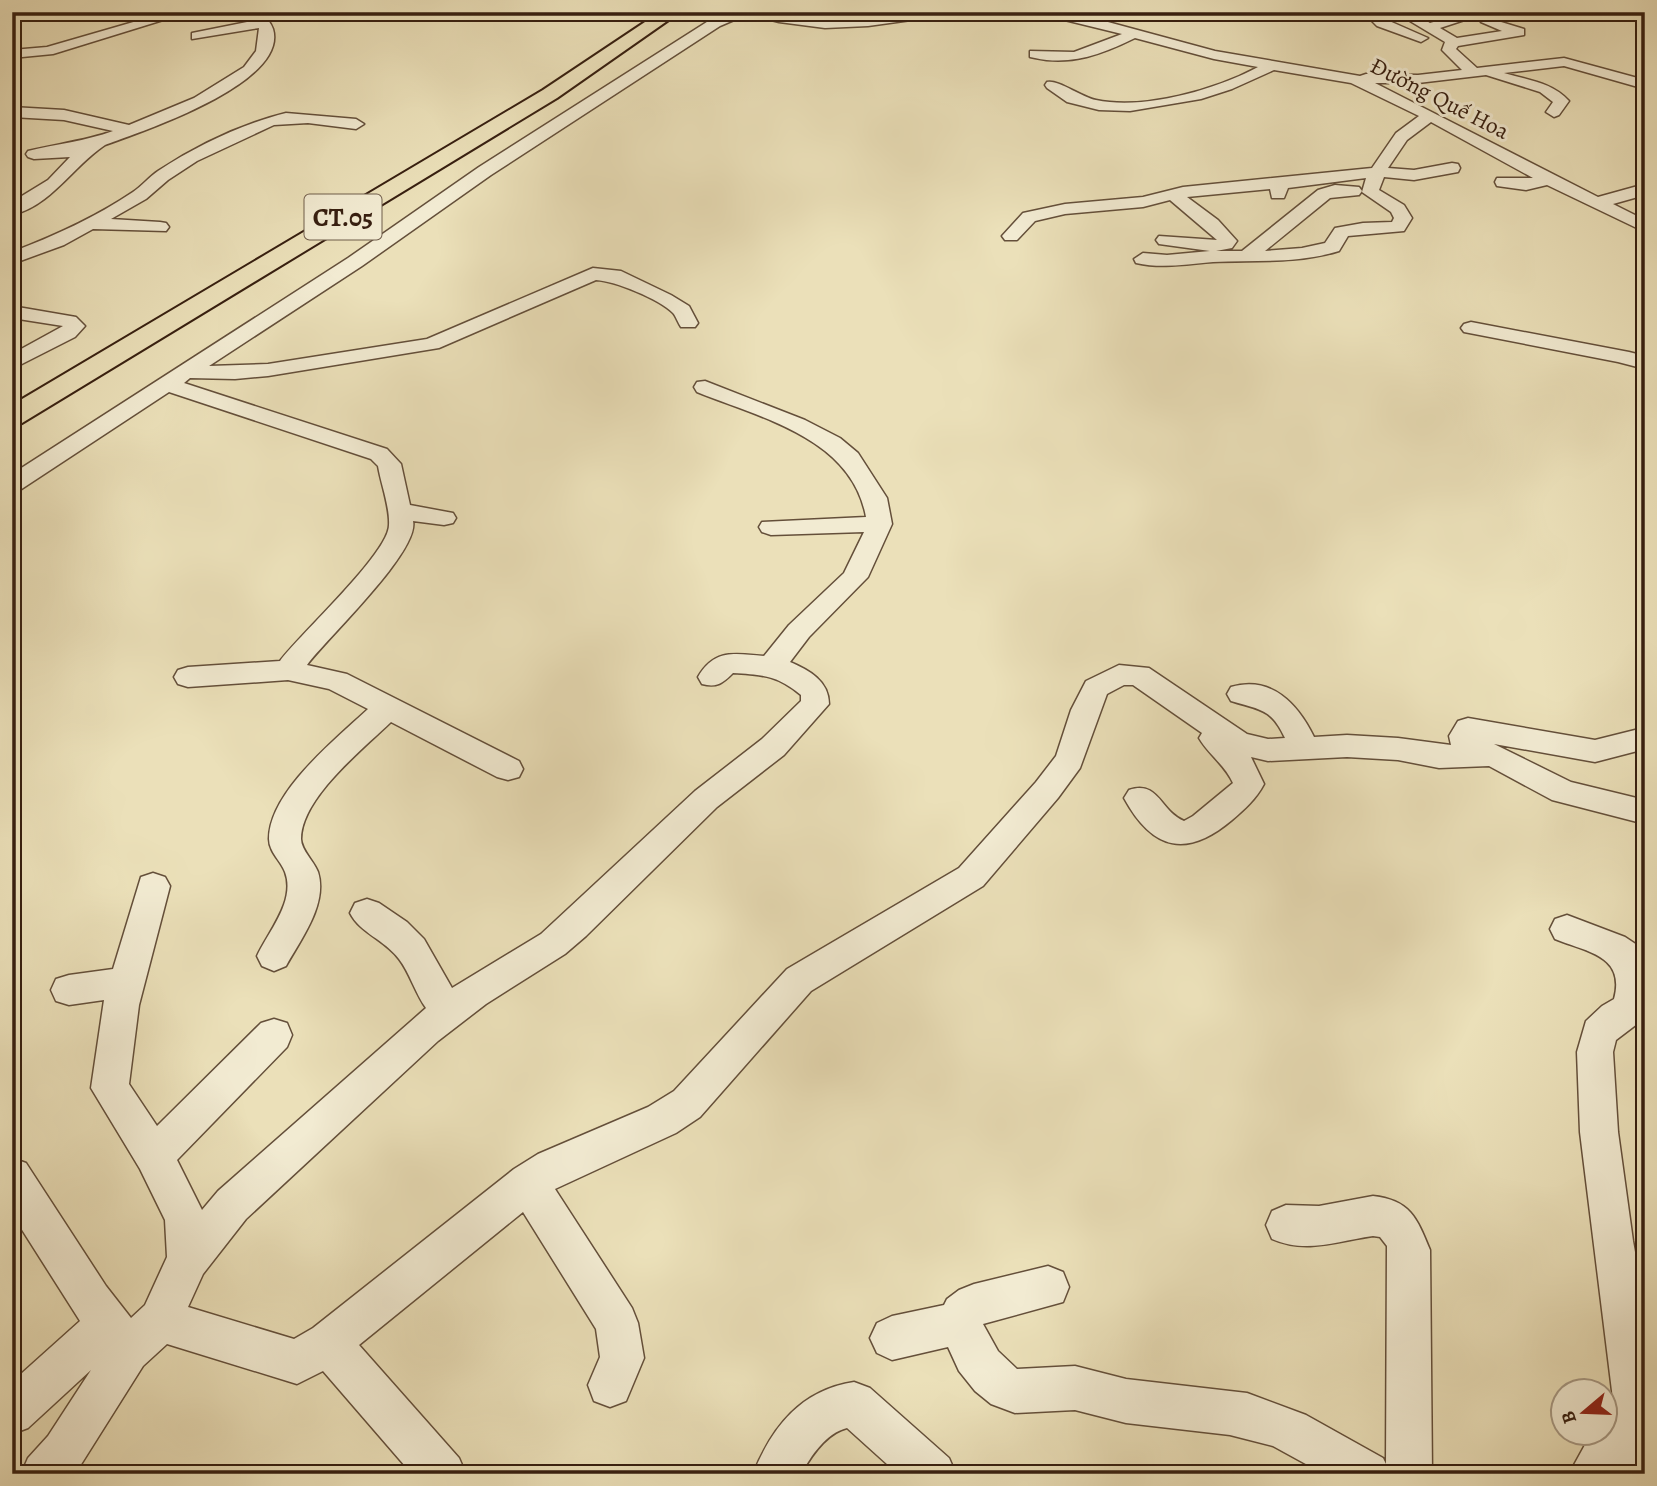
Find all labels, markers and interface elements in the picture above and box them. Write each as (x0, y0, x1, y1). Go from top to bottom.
street label: Đường Quế Hoa (1365, 50, 1515, 147)
road number: CT.05 (304, 194, 382, 240)
north arrow (1548, 1378, 1618, 1448)
text: B (1555, 1407, 1583, 1427)

